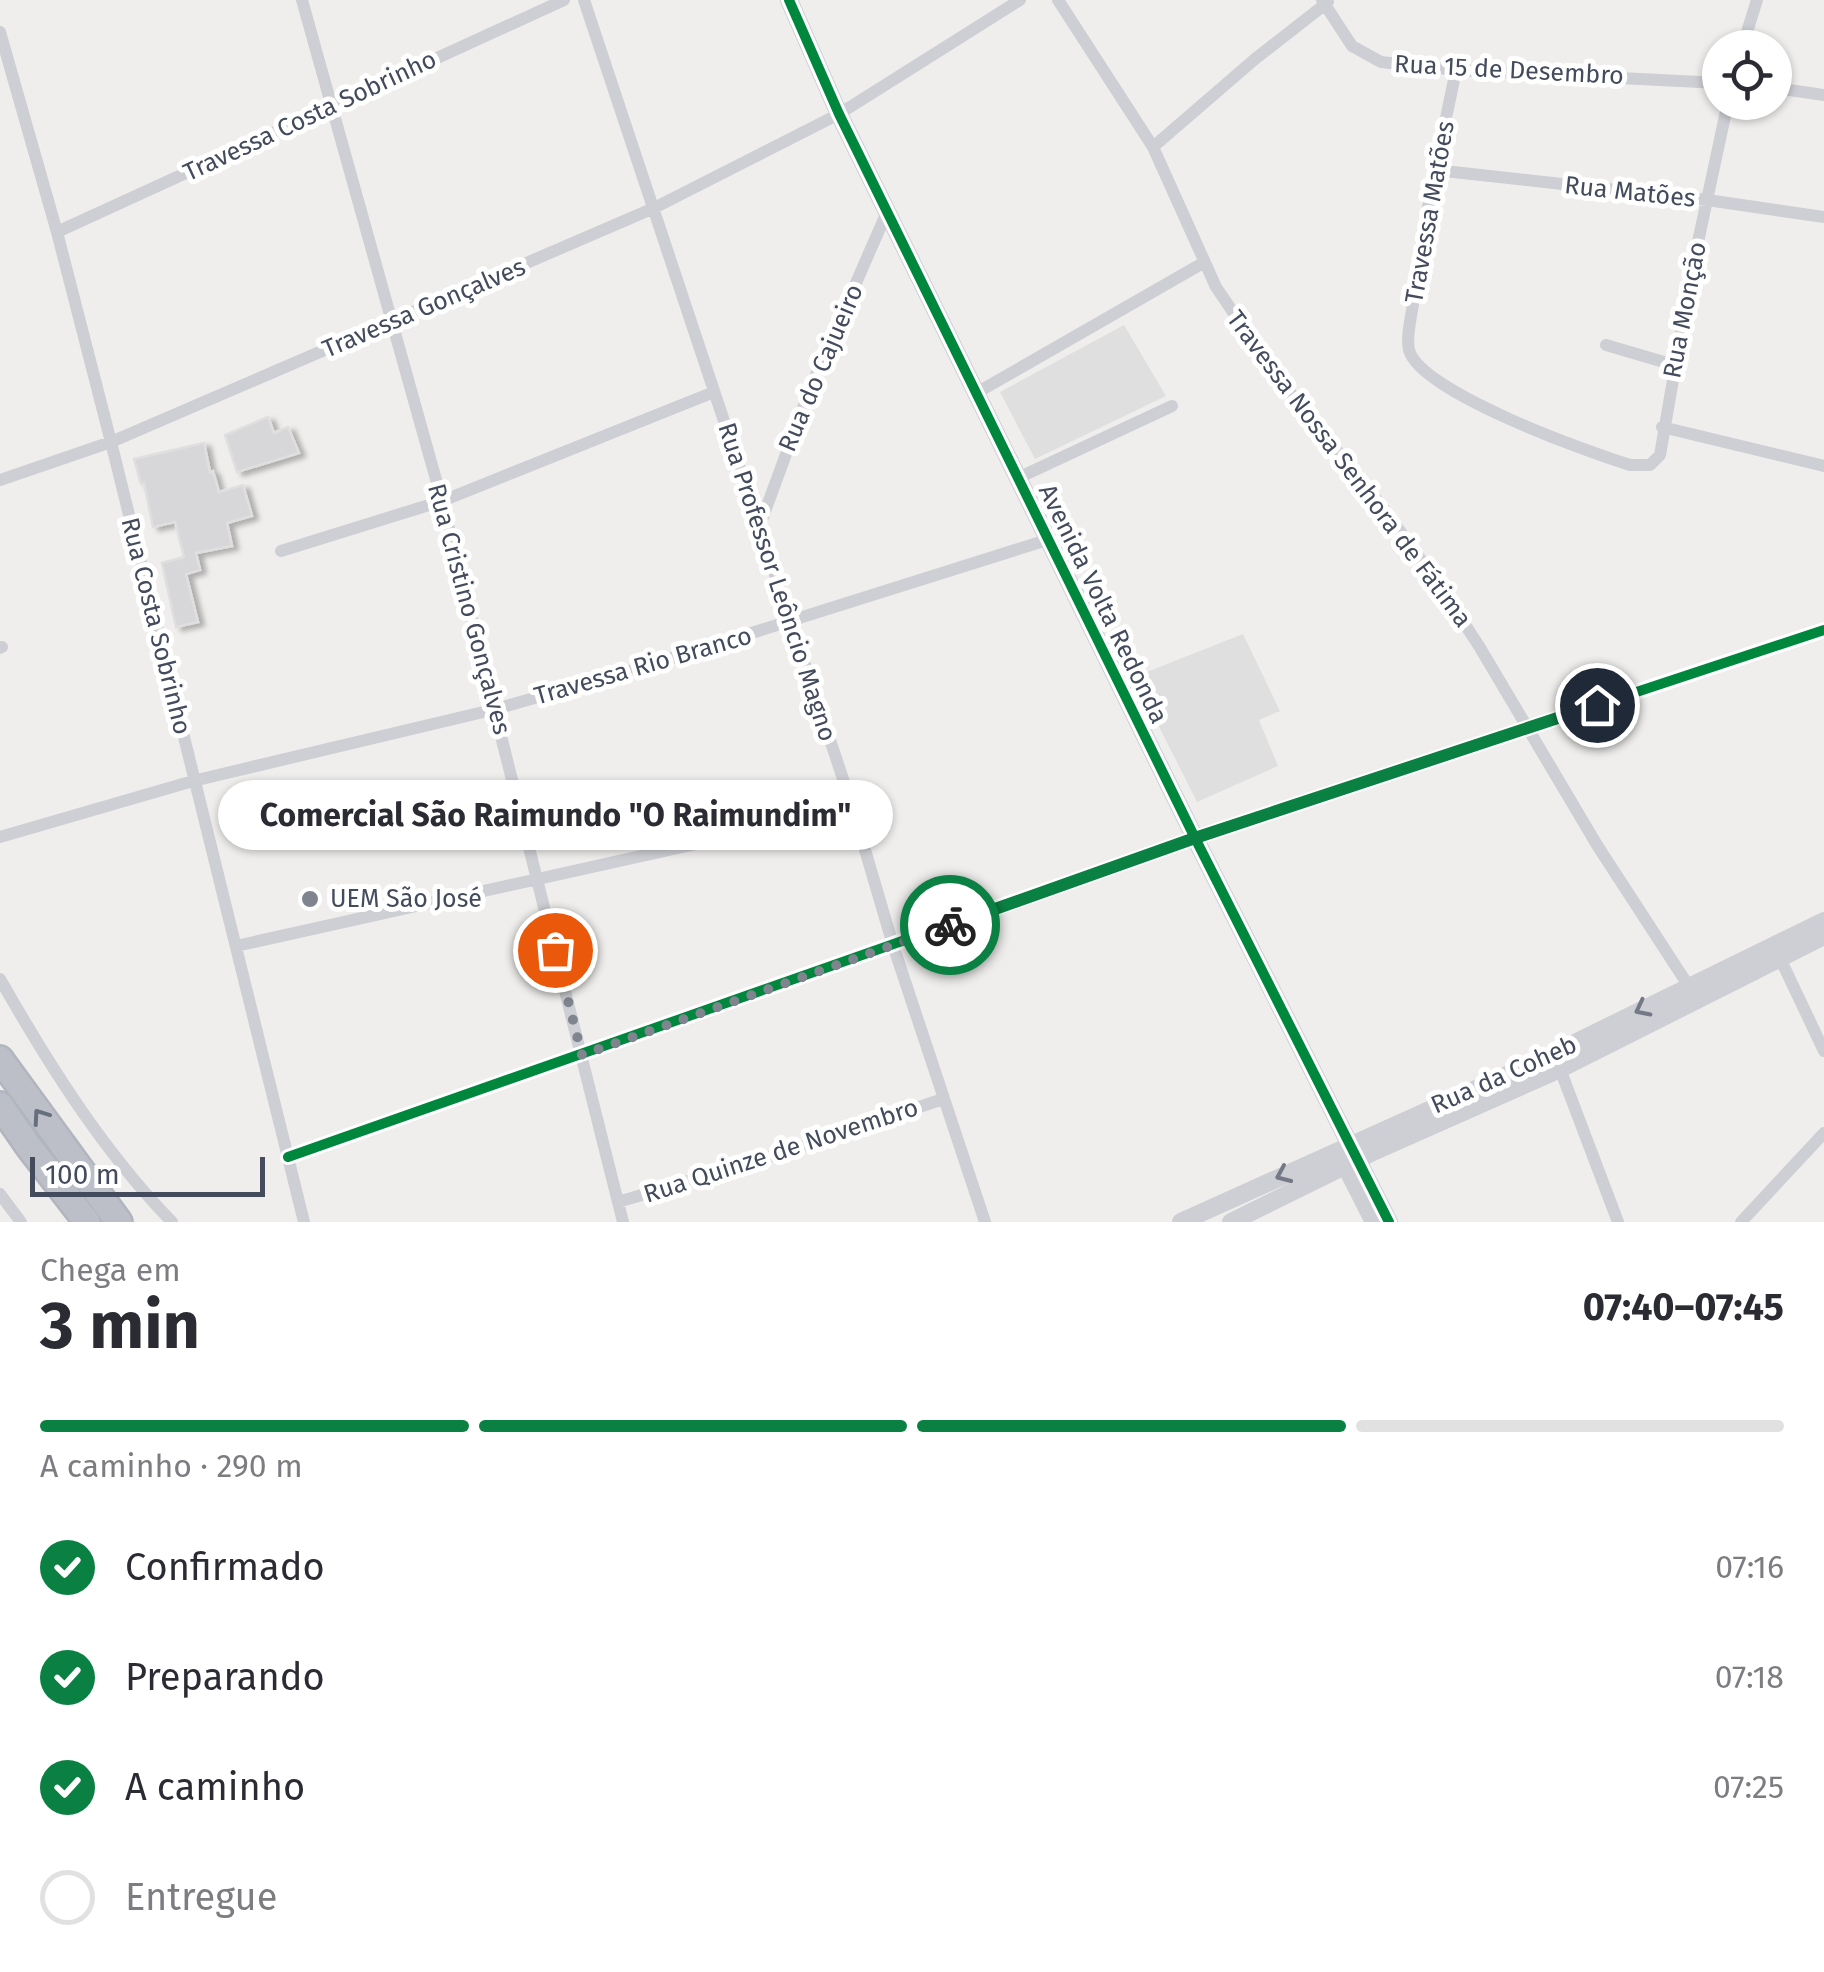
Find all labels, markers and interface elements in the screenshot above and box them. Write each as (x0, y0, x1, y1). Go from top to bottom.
map controls (1702, 30, 1792, 120)
button: locate (1702, 30, 1792, 120)
street label: Travessa Costa Sobrinho (179, 44, 441, 188)
street label: Rua 15 de Desembro (1393, 49, 1625, 91)
street label: Travessa Matões (1399, 118, 1461, 306)
street label: Rua Matões (1563, 170, 1697, 214)
street label: Rua Monção (1657, 239, 1713, 381)
street label: Travessa Gonçalves (318, 252, 530, 364)
street label: Rua do Cajueiro (772, 280, 870, 456)
street label: Travessa Nossa Senhora de Fátima (1220, 305, 1478, 633)
street label: Rua Professor Leôncio Magno (711, 419, 843, 745)
street label: Avenida Volta Redonda (1032, 479, 1174, 729)
street label: Rua Cristino Gonçalves (421, 480, 517, 738)
street label: Rua Costa Sobrinho (115, 514, 197, 738)
street label: Travessa Rio Branco (531, 621, 755, 711)
pin (1555, 663, 1640, 748)
icon: home (1570, 678, 1625, 733)
callout: Comercial São Raimundo "O Raimundim" (218, 780, 892, 850)
text: Comercial São Raimundo "O Raimundim" (260, 796, 851, 834)
courier (900, 875, 1000, 975)
place label: UEM São José (330, 884, 482, 914)
marker: UEM São José (299, 888, 321, 910)
icon: bike (923, 898, 978, 953)
pin (513, 908, 598, 993)
icon: bag (528, 923, 583, 978)
one-way arrow (1634, 997, 1652, 1016)
street label: Rua da Coheb (1426, 1030, 1582, 1120)
street label: Rua Quinze de Novembro (640, 1092, 922, 1210)
one-way arrow (33, 1109, 52, 1128)
scale bar (30, 1152, 265, 1196)
text: 100 m (45, 1158, 120, 1191)
one-way arrow (1275, 1163, 1293, 1183)
text: Chega em (40, 1251, 181, 1289)
text: 07:40–07:45 (1583, 1284, 1784, 1330)
text: 3 min (40, 1287, 200, 1365)
text: A caminho · 290 m (40, 1447, 303, 1485)
icon: check (40, 1540, 95, 1595)
text: Confirmado (125, 1544, 325, 1590)
text: 07:16 (1715, 1548, 1784, 1586)
icon: check (40, 1650, 95, 1705)
text: Preparando (125, 1654, 325, 1700)
text: 07:18 (1715, 1658, 1784, 1696)
icon: check (40, 1760, 95, 1815)
text: A caminho (125, 1764, 305, 1810)
text: 07:25 (1713, 1768, 1784, 1806)
text: Entregue (125, 1874, 277, 1920)

